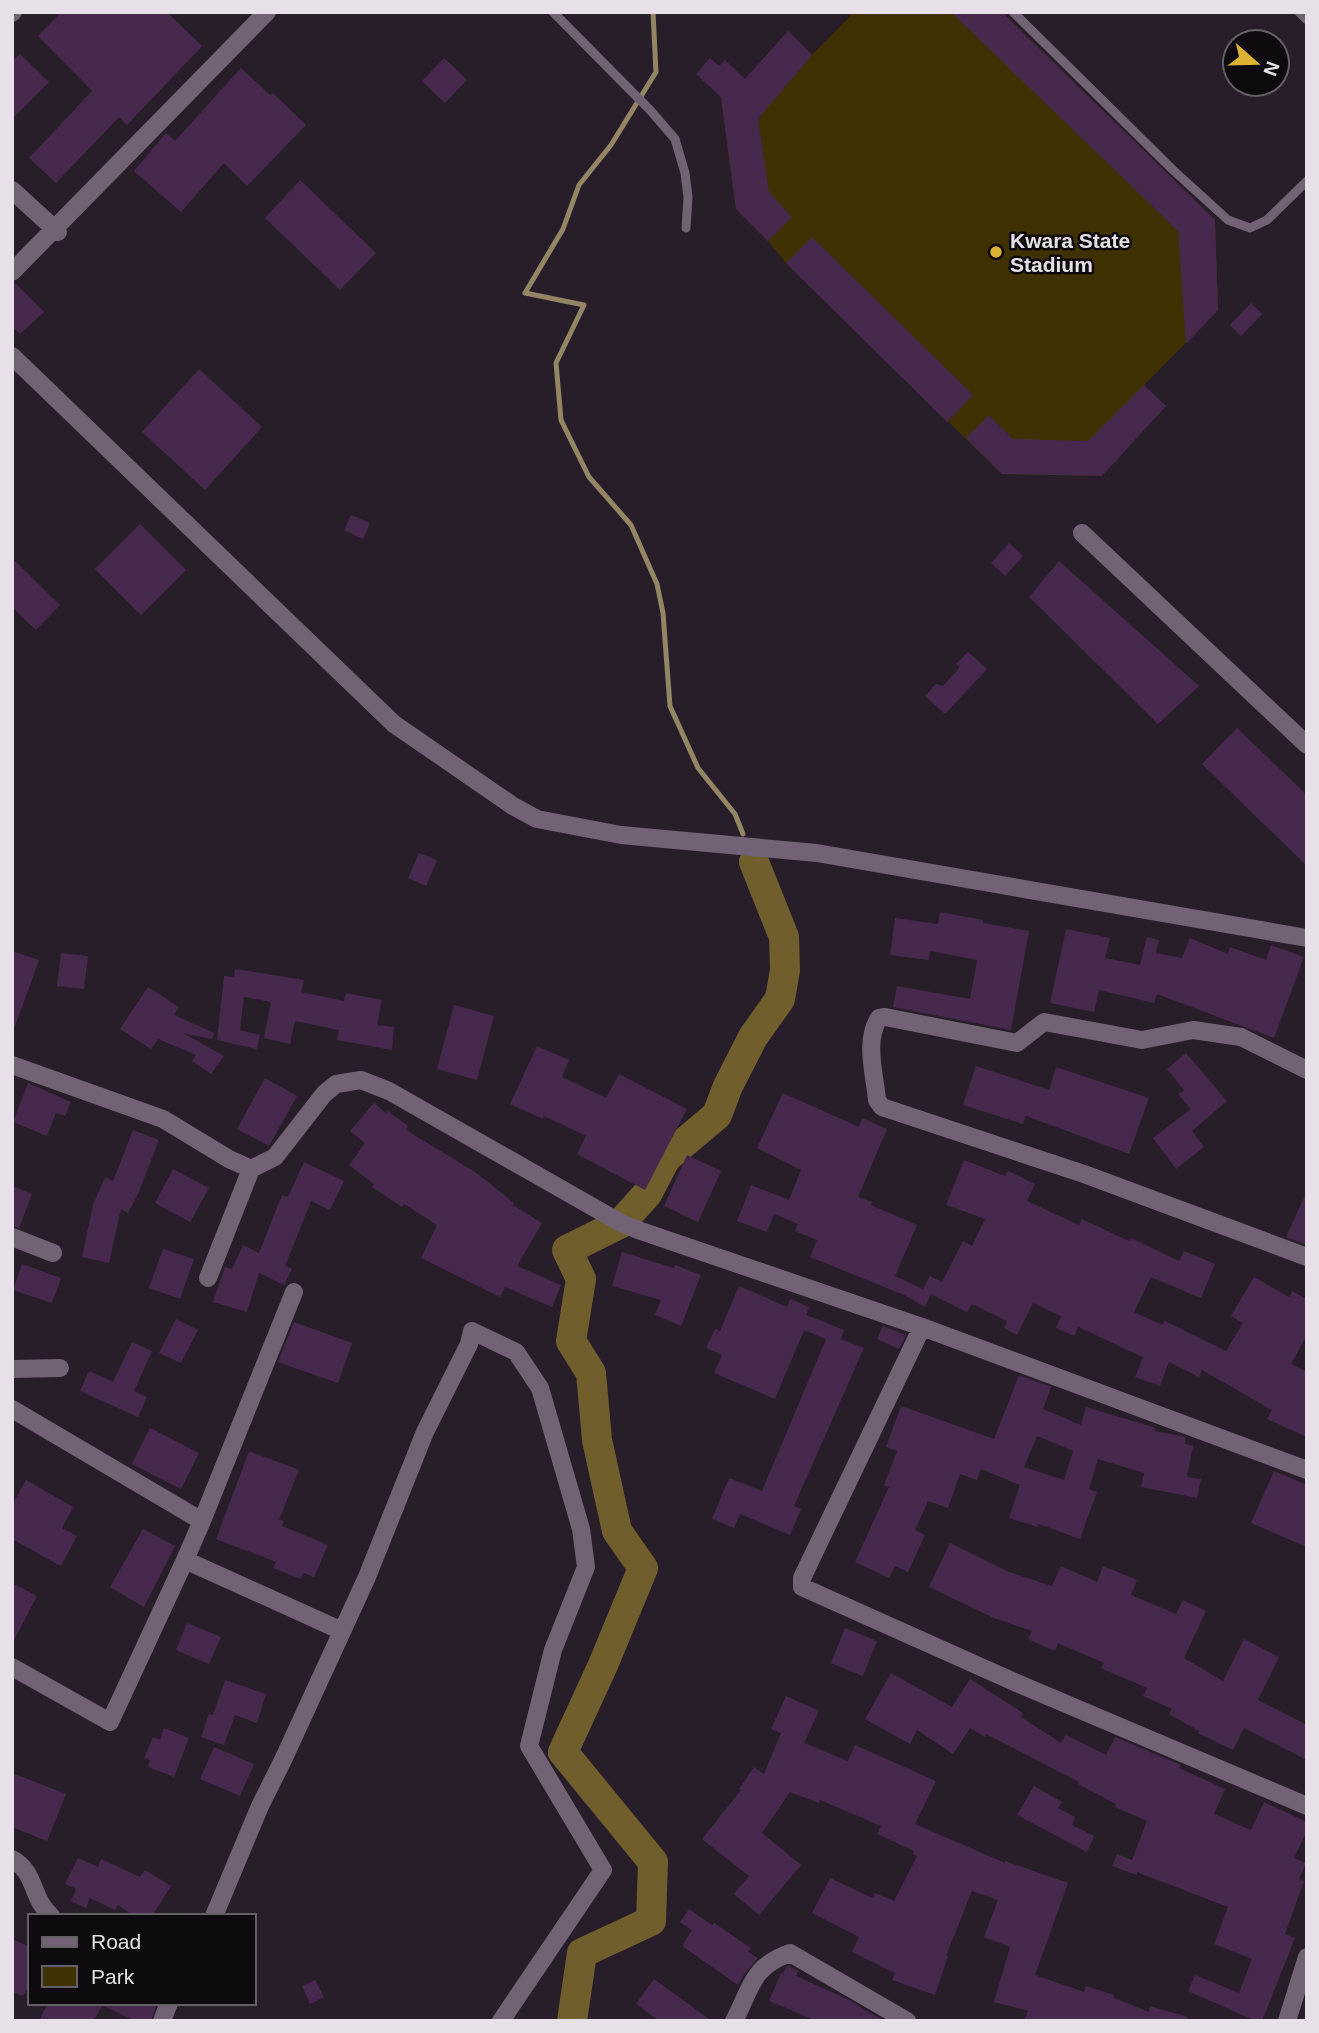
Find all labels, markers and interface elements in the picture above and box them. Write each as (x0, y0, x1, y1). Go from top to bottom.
north arrow (1221, 28, 1291, 98)
text: N (1259, 59, 1284, 79)
place label: Kwara State Stadium (1010, 229, 1130, 276)
marker: Kwara State Stadium (988, 244, 1004, 260)
legend (28, 1914, 256, 2005)
text: Road (91, 1930, 141, 1953)
text: Park (91, 1965, 135, 1988)

